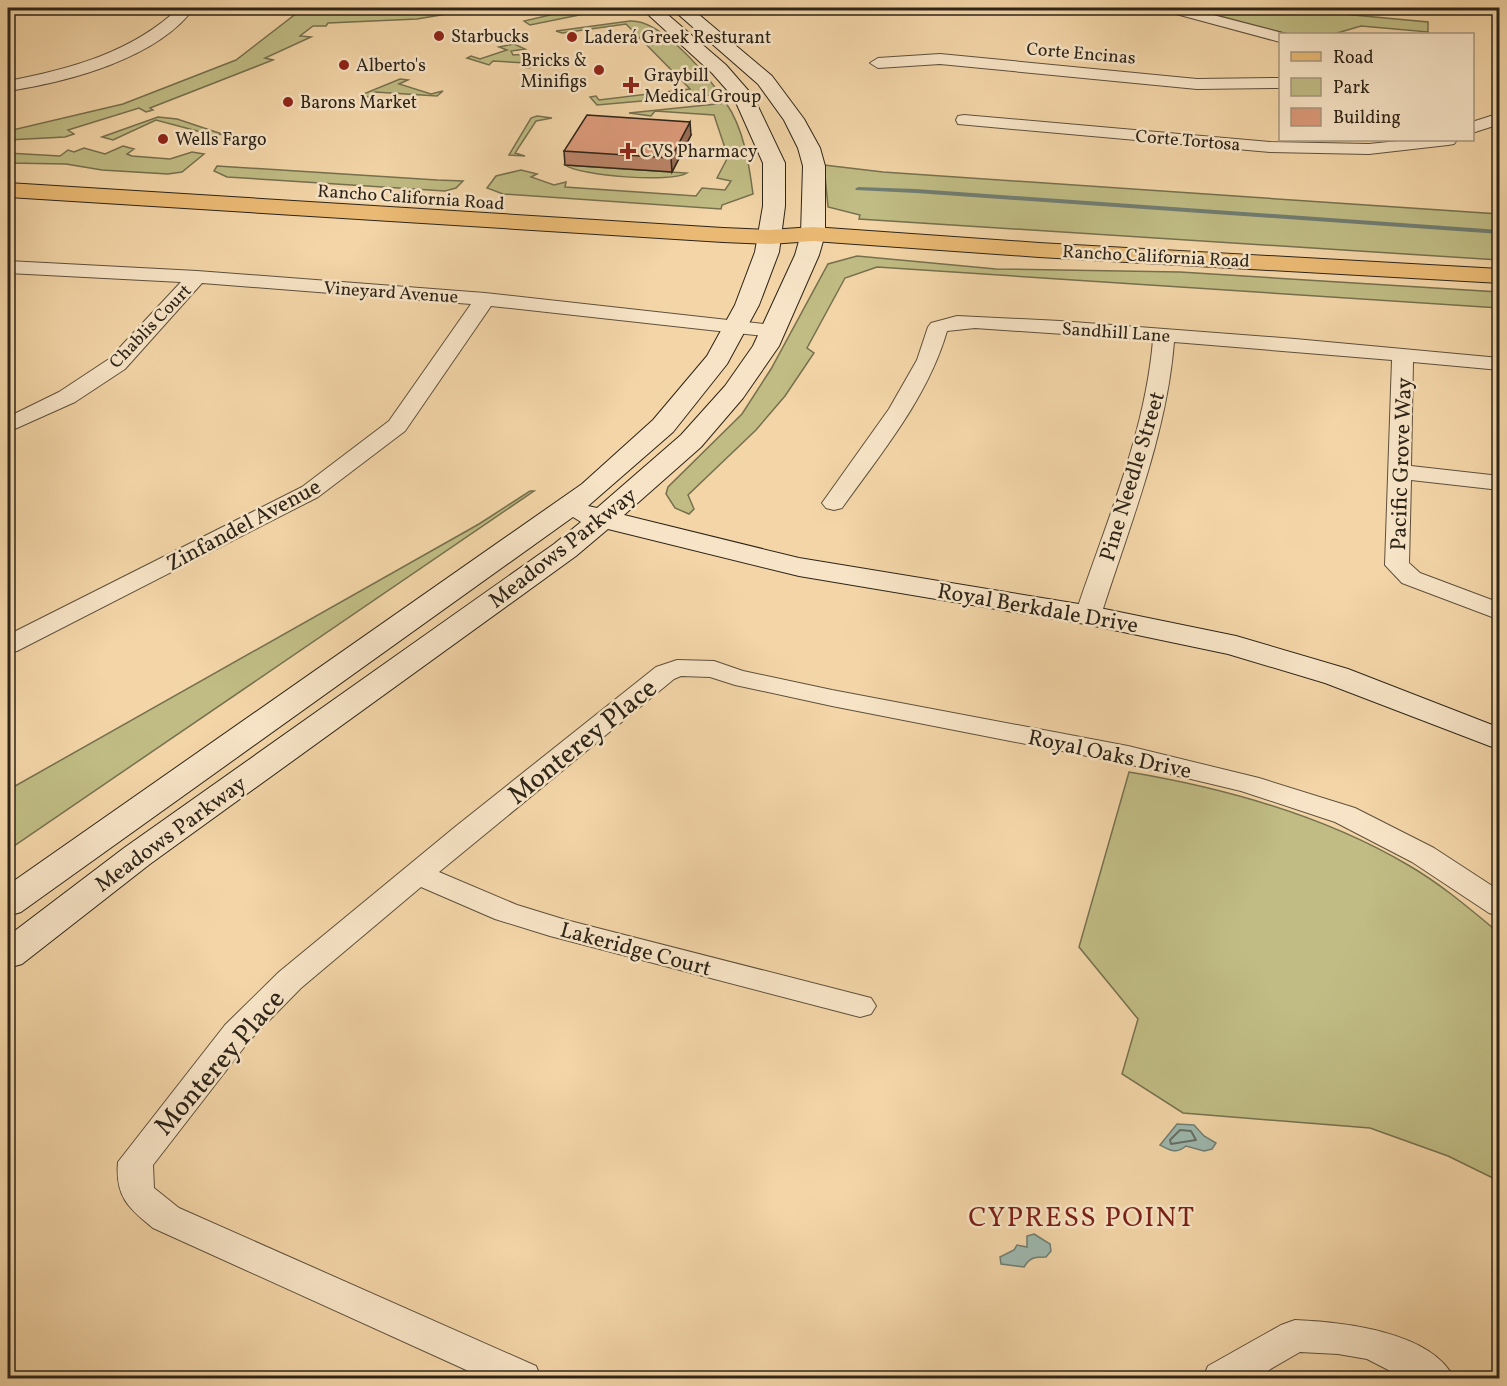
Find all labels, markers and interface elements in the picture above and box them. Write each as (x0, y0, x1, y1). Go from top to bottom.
place label: Starbucks (451, 25, 529, 50)
place label: Laderá Greek Resturant (584, 26, 771, 51)
marker: Starbucks (432, 29, 446, 43)
marker: Laderá Greek Resturant (565, 30, 579, 44)
legend (1279, 33, 1474, 141)
street label: Corte Encinas (1025, 37, 1137, 72)
text: Road (1333, 46, 1374, 71)
place label: Bricks & Minifigs (520, 49, 587, 95)
place label: Alberto's (356, 54, 426, 79)
marker: Alberto's (337, 58, 351, 72)
marker: Bricks & Minifigs (592, 63, 606, 77)
place label: Graybill Medical Group (644, 64, 761, 110)
marker: Graybill Medical Group (622, 76, 640, 94)
text: Park (1333, 76, 1370, 101)
place label: Barons Market (300, 91, 417, 116)
marker: Barons Market (281, 95, 295, 109)
text: Building (1333, 106, 1401, 131)
street label: Corte Tortosa (1134, 124, 1241, 159)
place label: Wells Fargo (175, 128, 267, 153)
marker: Wells Fargo (156, 132, 170, 146)
place label: CVS Pharmacy (640, 140, 758, 165)
marker: CVS Pharmacy (621, 144, 635, 158)
street label: Rancho California Road (316, 179, 505, 218)
street label: Rancho California Road (1062, 240, 1250, 275)
street label: Vineyard Avenue (323, 276, 459, 311)
street label: Chablis Court (104, 279, 198, 375)
street label: Sandhill Lane (1061, 317, 1171, 350)
street label: Pacific Grove Way (1384, 377, 1421, 551)
street label: Pine Needle Street (1093, 388, 1174, 565)
street label: Zinfandel Avenue (161, 472, 327, 580)
street label: Meadows Parkway (483, 481, 644, 617)
street label: Royal Berkdale Drive (935, 577, 1140, 642)
street label: Monterey Place (501, 670, 666, 815)
street label: Royal Oaks Drive (1025, 723, 1194, 788)
street label: Meadows Parkway (89, 769, 254, 901)
street label: Lakeridge Court (556, 915, 715, 986)
street label: Monterey Place (146, 982, 295, 1145)
district label: CYPRESS POINT (968, 1199, 1196, 1238)

